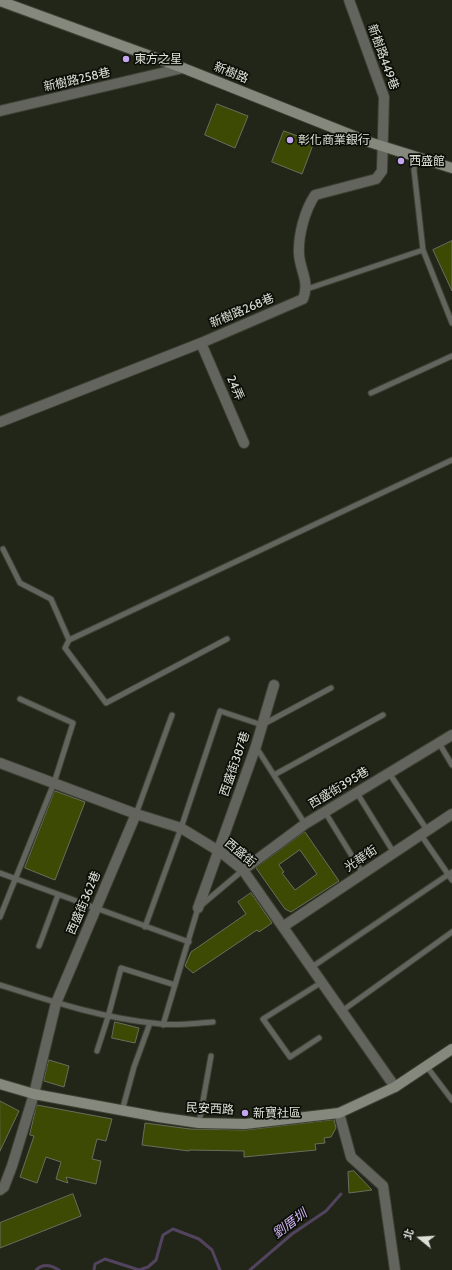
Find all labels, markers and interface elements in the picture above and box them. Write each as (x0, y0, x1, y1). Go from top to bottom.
street label: 新樹路449巷 (364, 22, 402, 92)
place label: 東方之星 (134, 52, 182, 66)
marker: 東方之星 (121, 54, 131, 64)
street label: 新樹路 (212, 60, 250, 86)
street label: 新樹路258巷 (42, 65, 112, 95)
place label: 彰化商業銀行 (298, 133, 370, 147)
marker: 彰化商業銀行 (285, 135, 295, 145)
place label: 西盛館 (409, 154, 445, 168)
marker: 西盛館 (396, 156, 406, 166)
street label: 新樹路268巷 (208, 291, 276, 331)
street label: 24弄 (223, 374, 247, 402)
street label: 西盛街387巷 (217, 730, 253, 798)
street label: 西盛街395巷 (306, 764, 372, 812)
street label: 西盛街 (222, 836, 258, 870)
street label: 光華街 (342, 843, 380, 875)
street label: 西盛街362巷 (64, 869, 104, 937)
street label: 民安西路 (186, 1101, 234, 1117)
place label: 新寶社區 (253, 1106, 301, 1120)
marker: 新寶社區 (240, 1108, 250, 1118)
water label: 劉厝圳 (270, 1206, 310, 1242)
north arrow (400, 1218, 440, 1258)
text: 北 (400, 1227, 417, 1242)

